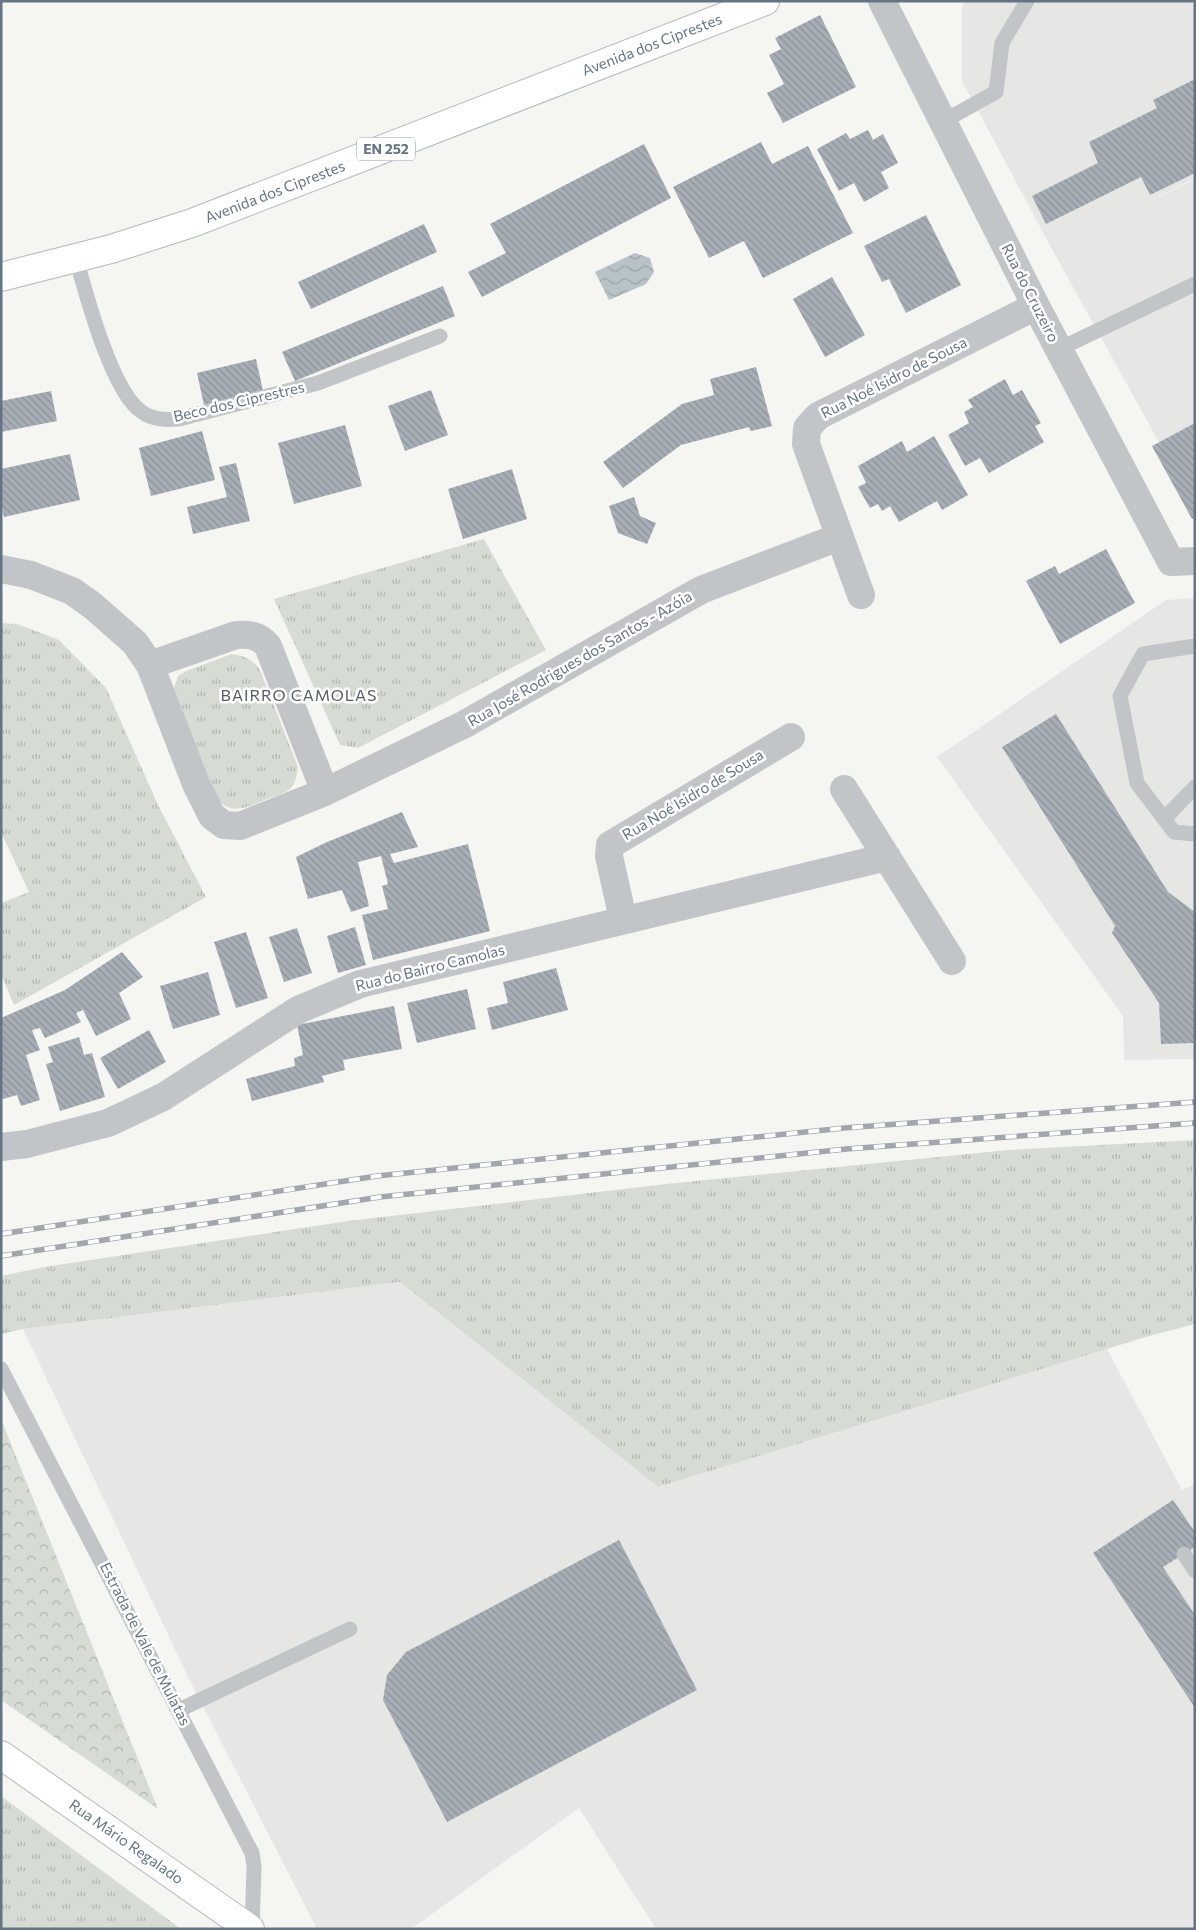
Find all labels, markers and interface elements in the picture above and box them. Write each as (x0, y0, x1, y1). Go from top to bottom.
street label: Avenida dos Ciprestes (579, 9, 724, 79)
road number: EN 252 (357, 138, 415, 160)
street label: Avenida dos Ciprestes (202, 156, 347, 226)
street label: Rua do Cruzeiro (998, 240, 1063, 345)
street label: Rua Noé Isidro de Sousa (818, 332, 970, 422)
street label: Beco dos Ciprestres (171, 377, 306, 425)
street label: Rua José Rodrigues dos Santos - Azóia (464, 586, 695, 730)
district label: BAIRRO CAMOLAS (221, 685, 377, 704)
street label: Rua Noé Isidro de Sousa (619, 745, 766, 843)
street label: Rua do Bairro Camolas (353, 940, 506, 994)
street label: Estrada de Vale de Mulatas (97, 1559, 195, 1728)
street label: Rua Mário Regalado (66, 1795, 187, 1887)

